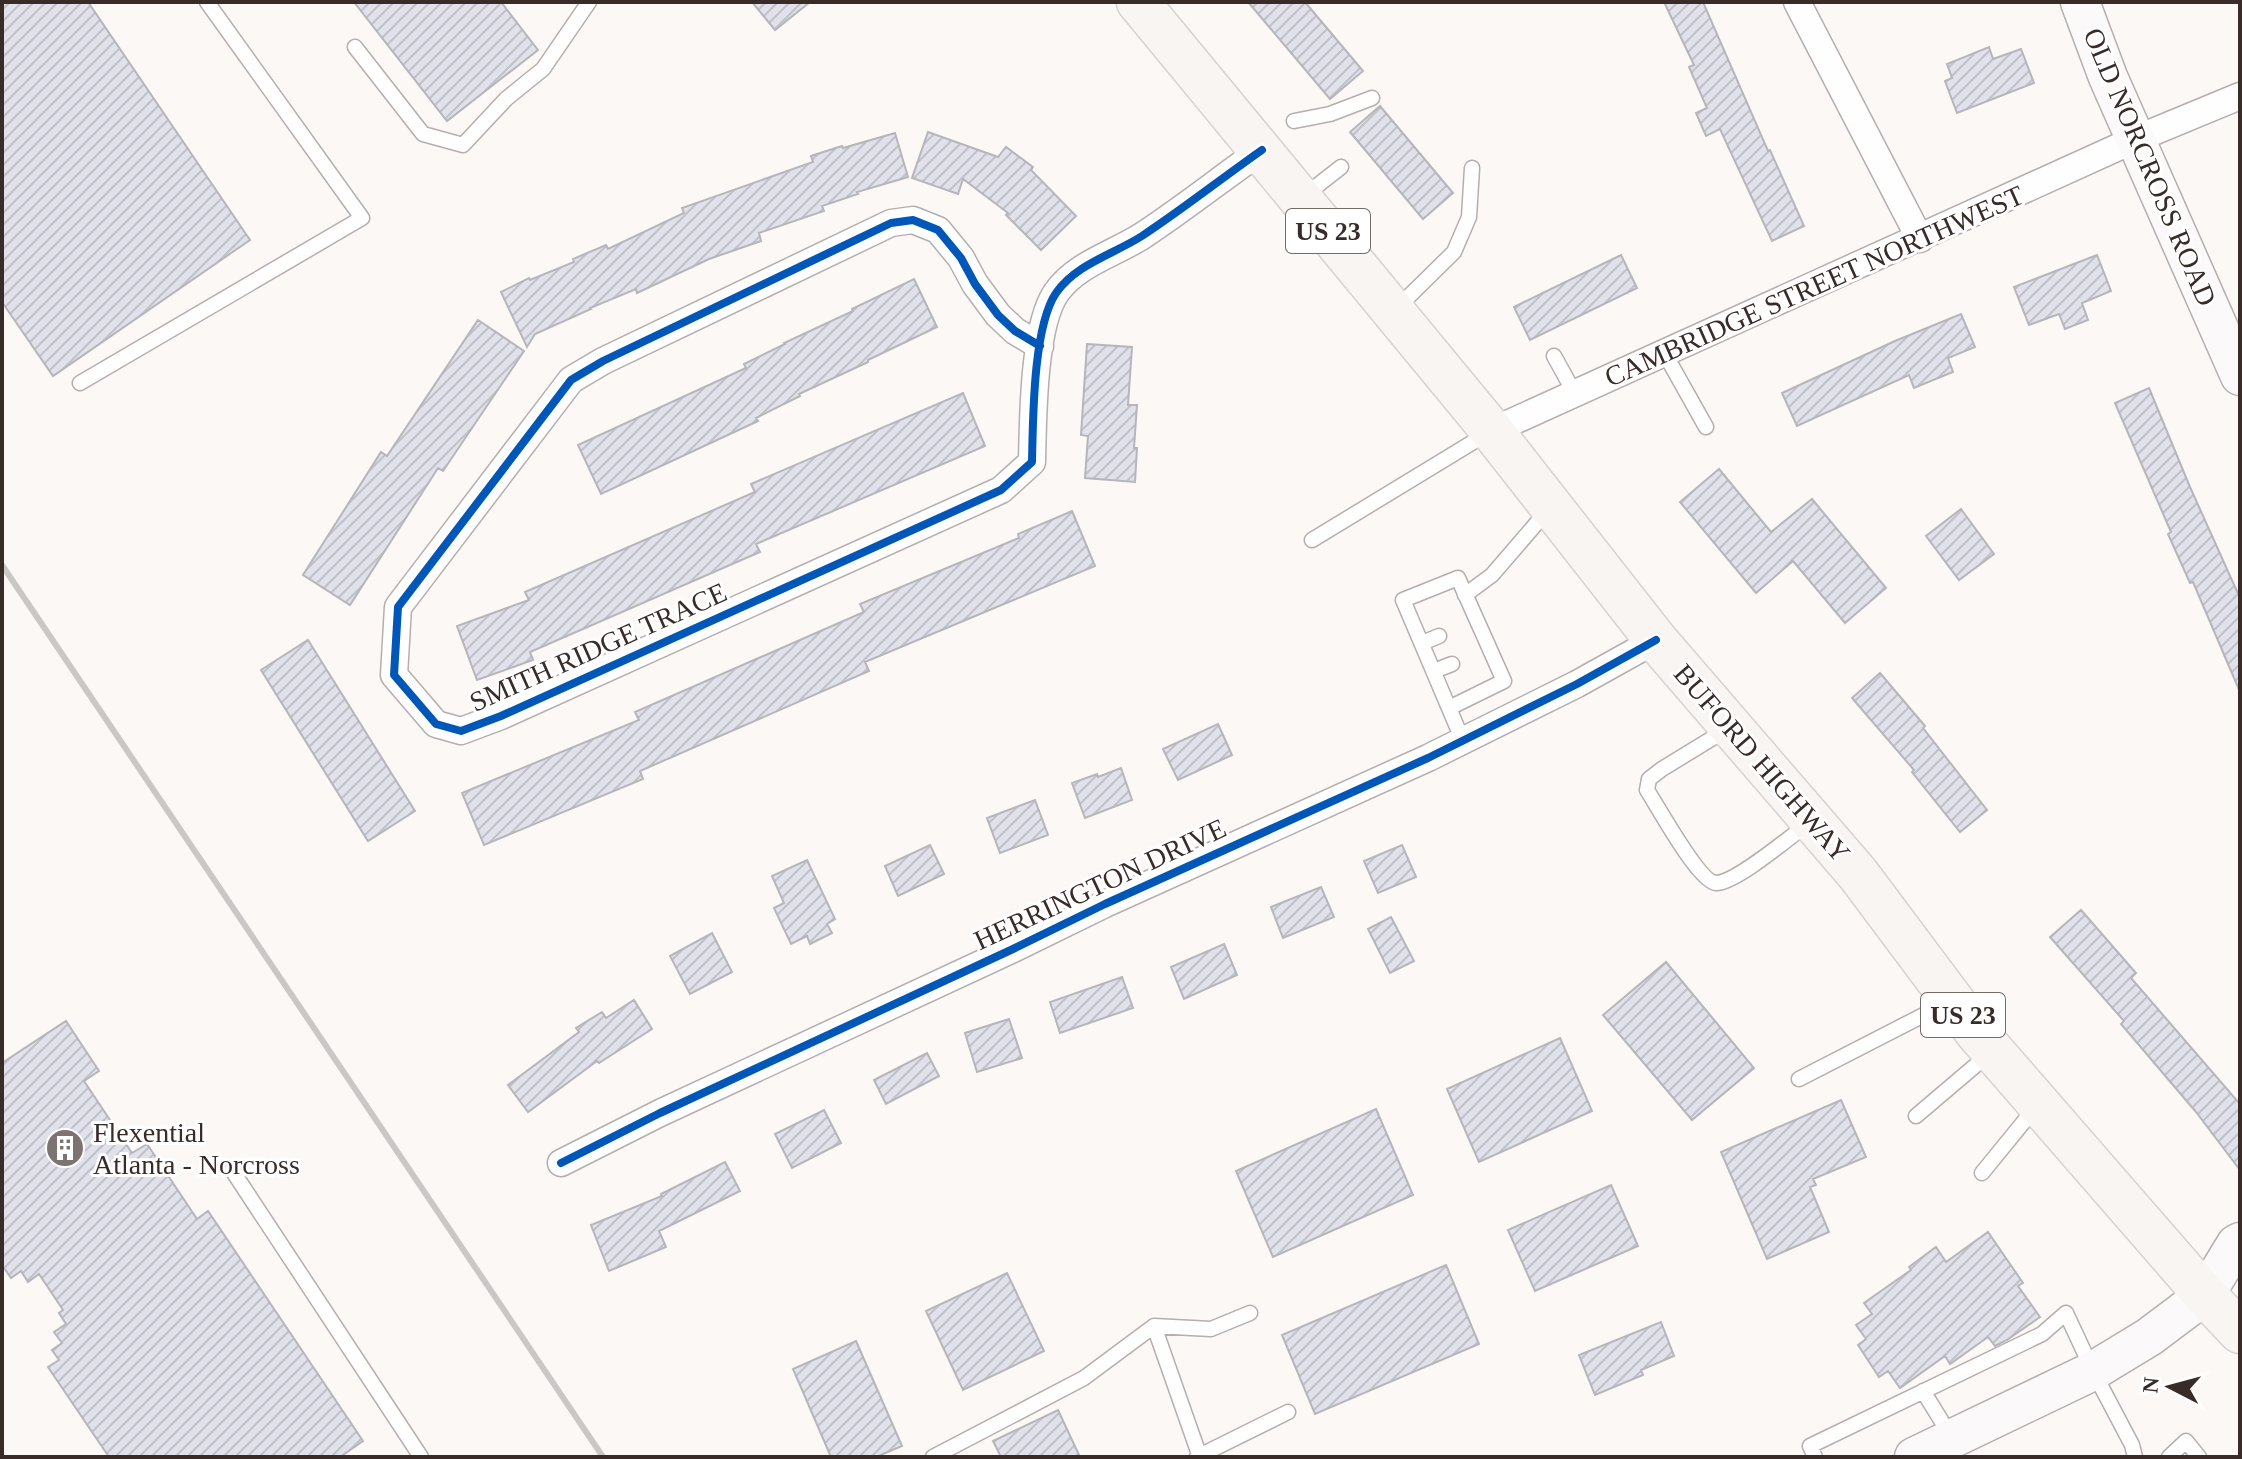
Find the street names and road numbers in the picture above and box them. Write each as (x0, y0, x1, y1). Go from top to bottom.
street label: OLD NORCROSS ROAD (2077, 23, 2223, 311)
street label: CAMBRIDGE STREET NORTHWEST (1600, 179, 2028, 393)
road number: US 23 (1286, 209, 1370, 253)
street label: SMITH RIDGE TRACE (465, 576, 731, 718)
street label: BUFORD HIGHWAY (1668, 658, 1856, 868)
street label: HERRINGTON DRIVE (969, 812, 1231, 956)
road number: US 23 (1921, 993, 2005, 1037)

